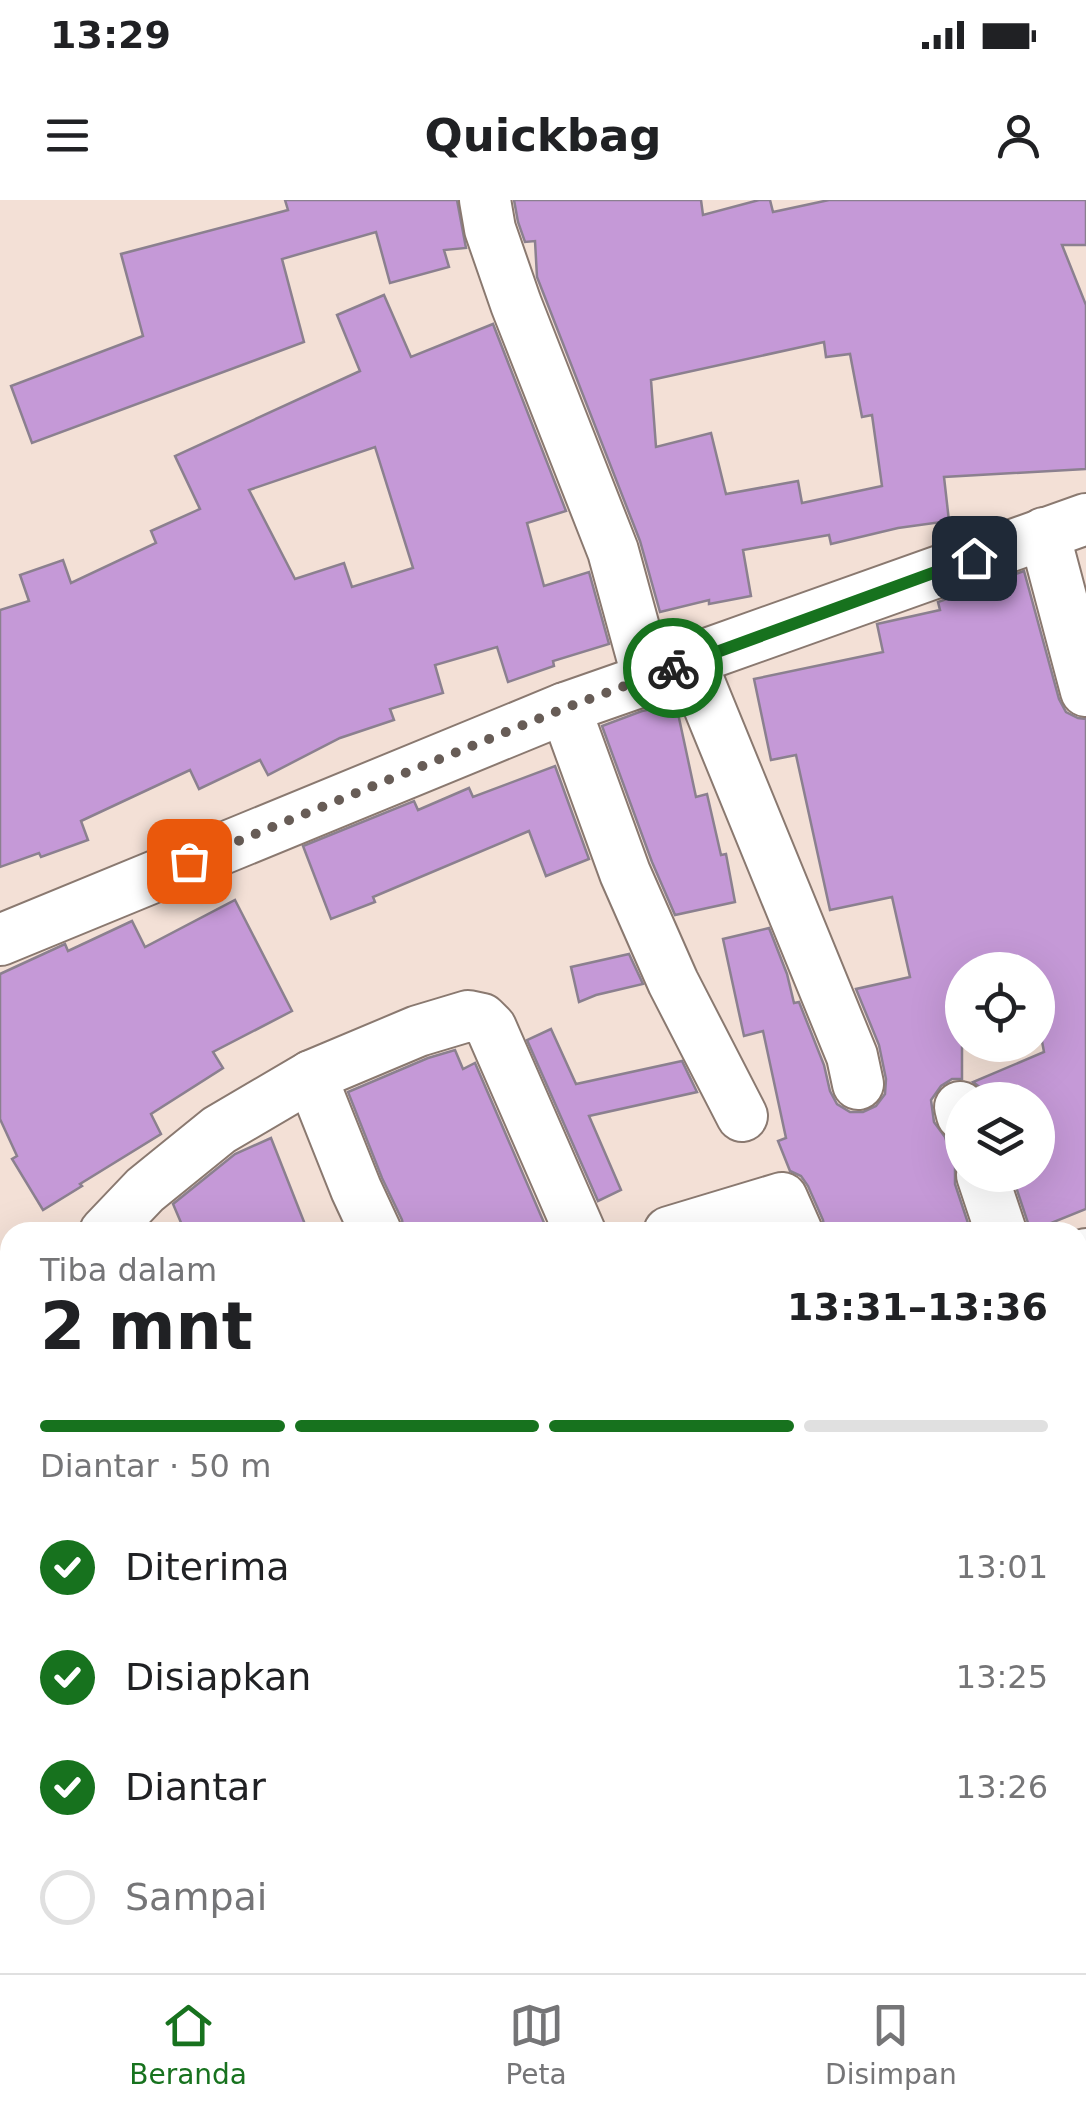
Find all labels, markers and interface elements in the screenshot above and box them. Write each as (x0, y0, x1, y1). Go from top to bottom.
text: 13:29 (50, 13, 171, 57)
icon: menu (40, 108, 95, 163)
icon: person (991, 108, 1046, 163)
text: Quickbag (424, 109, 662, 162)
pin (932, 516, 1017, 601)
icon: home (947, 531, 1002, 586)
courier (623, 618, 723, 718)
icon: bike (646, 641, 701, 696)
pin (147, 819, 232, 904)
icon: bag (162, 834, 217, 889)
map controls (945, 952, 1055, 1192)
button: locate (945, 952, 1055, 1062)
button: layers (945, 1082, 1055, 1192)
text: Tiba dalam (40, 1251, 217, 1289)
text: 13:31–13:36 (787, 1285, 1048, 1329)
text: 2 mnt (40, 1289, 253, 1364)
text: Diantar · 50 m (40, 1447, 271, 1485)
icon: check (40, 1540, 95, 1595)
text: Diterima (125, 1545, 290, 1589)
text: 13:01 (956, 1548, 1048, 1586)
icon: check (40, 1650, 95, 1705)
text: Disiapkan (125, 1655, 311, 1699)
text: 13:25 (956, 1658, 1048, 1696)
icon: check (40, 1760, 95, 1815)
text: Diantar (125, 1765, 266, 1809)
text: 13:26 (956, 1768, 1048, 1806)
text: Sampai (125, 1875, 267, 1919)
tab: Beranda (129, 1998, 247, 2091)
tab: Peta (505, 1998, 567, 2091)
tab: Disimpan (825, 1998, 957, 2091)

